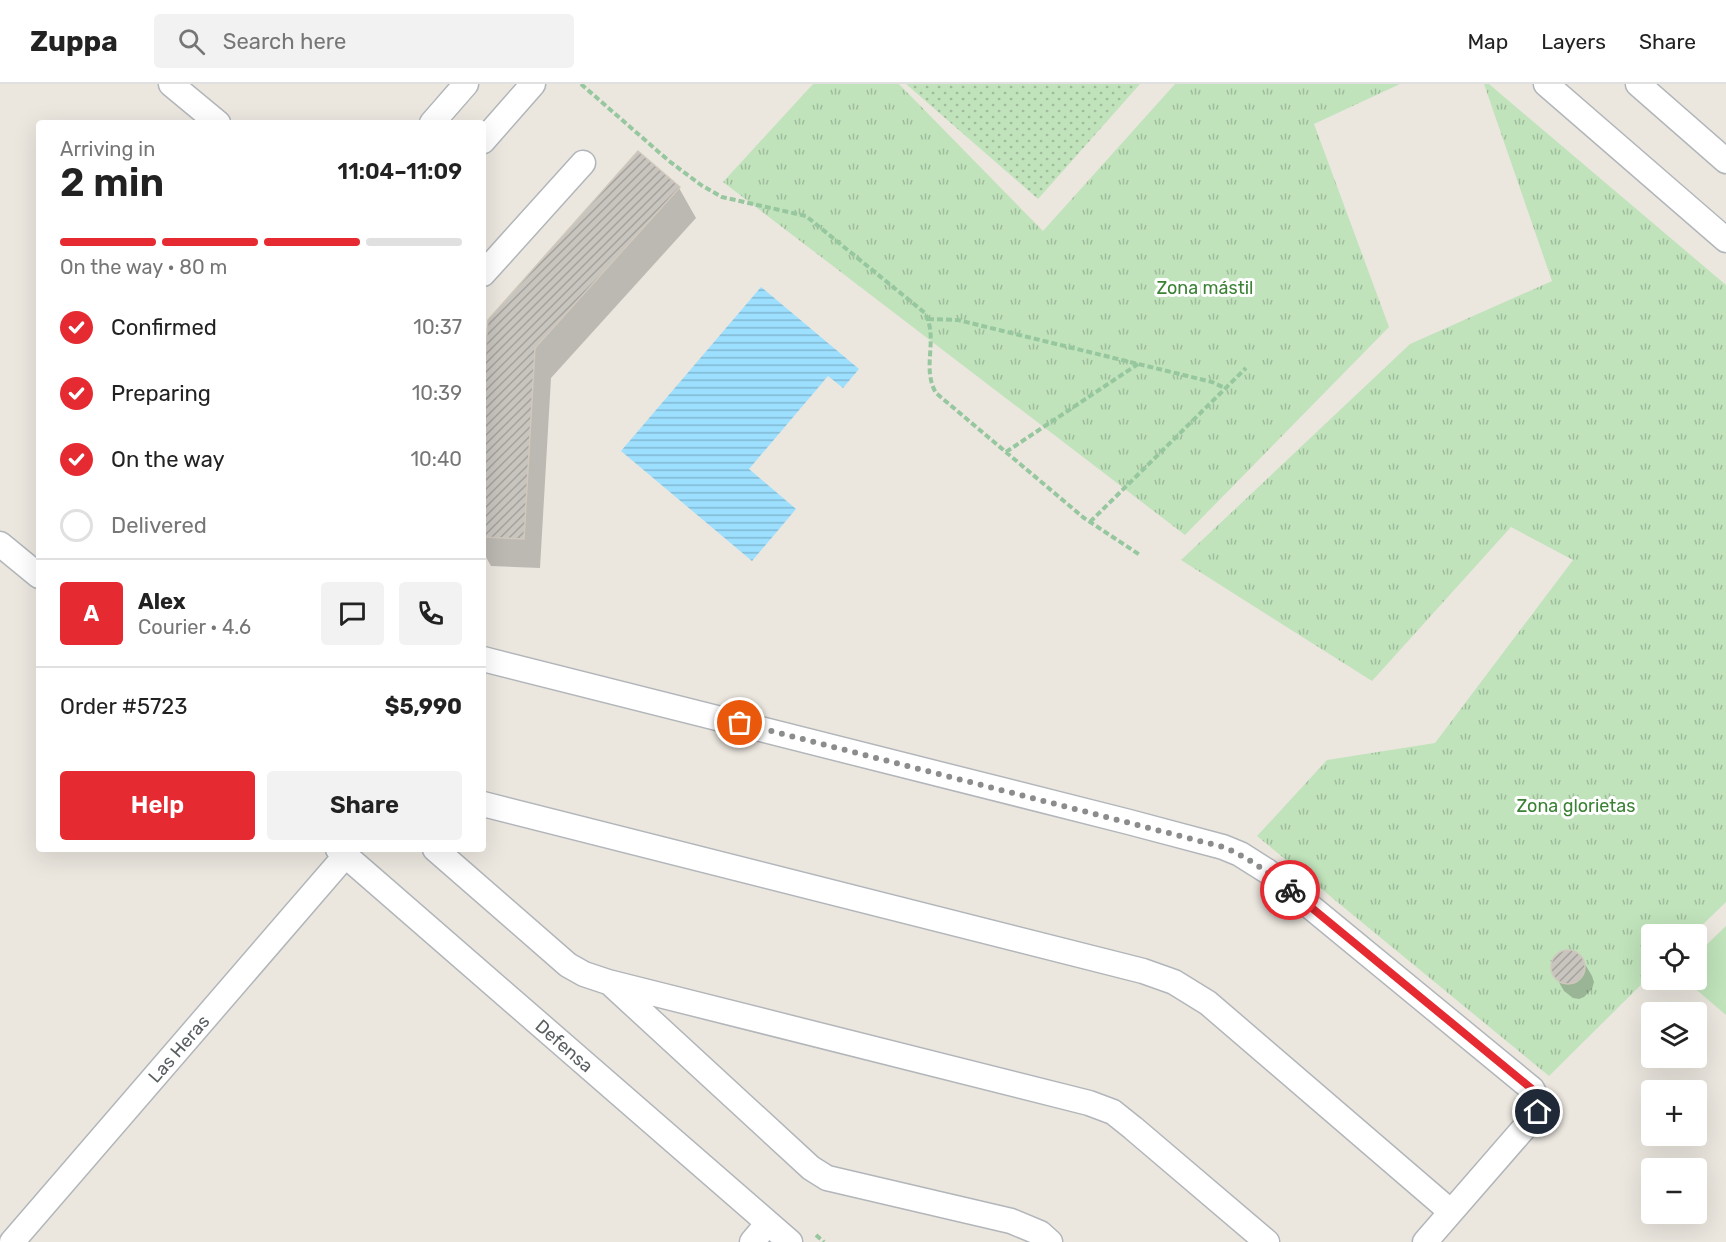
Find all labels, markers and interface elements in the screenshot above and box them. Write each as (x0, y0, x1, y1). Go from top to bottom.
search box (154, 14, 574, 68)
text: Zuppa (30, 25, 118, 58)
icon: search (175, 25, 208, 58)
text: Search here (223, 28, 346, 55)
text: Map (1467, 29, 1508, 54)
text: Layers (1541, 29, 1606, 54)
text: Share (1639, 29, 1696, 54)
text: Arriving in (60, 137, 155, 161)
text: 11:04–11:09 (338, 158, 462, 185)
text: 2 min (60, 160, 164, 206)
text: On the way · 80 m (60, 255, 227, 279)
park label: Zona mástil (1157, 277, 1253, 299)
icon: check (60, 311, 93, 344)
text: Confirmed (111, 314, 217, 341)
text: 10:37 (413, 315, 462, 339)
icon: check (60, 377, 93, 410)
text: Preparing (111, 380, 211, 407)
text: 10:39 (412, 381, 462, 405)
icon: check (60, 443, 93, 476)
text: On the way (111, 446, 225, 473)
text: 10:40 (411, 447, 462, 471)
text: Delivered (111, 512, 207, 539)
button: chat (321, 582, 384, 645)
button: phone (399, 582, 462, 645)
text: Alex (138, 588, 186, 615)
text: A (84, 600, 99, 627)
text: Courier · 4.6 (138, 615, 251, 639)
text: Order #5723 (60, 693, 188, 720)
text: $5,990 (385, 693, 462, 720)
pin (714, 697, 765, 748)
icon: bag (723, 706, 756, 739)
button: Help (60, 771, 255, 840)
button: Share (267, 771, 462, 840)
park label: Zona glorietas (1517, 795, 1635, 817)
courier (1260, 860, 1320, 920)
icon: bike (1274, 874, 1307, 907)
map controls (1641, 924, 1707, 1224)
button: locate (1641, 924, 1707, 990)
button: layers (1641, 1002, 1707, 1068)
street label: Las Heras (144, 1011, 214, 1087)
street label: Defensa (531, 1015, 597, 1077)
button: + (1641, 1080, 1707, 1146)
pin (1512, 1086, 1563, 1137)
icon: home (1521, 1095, 1554, 1128)
button: − (1641, 1158, 1707, 1224)

